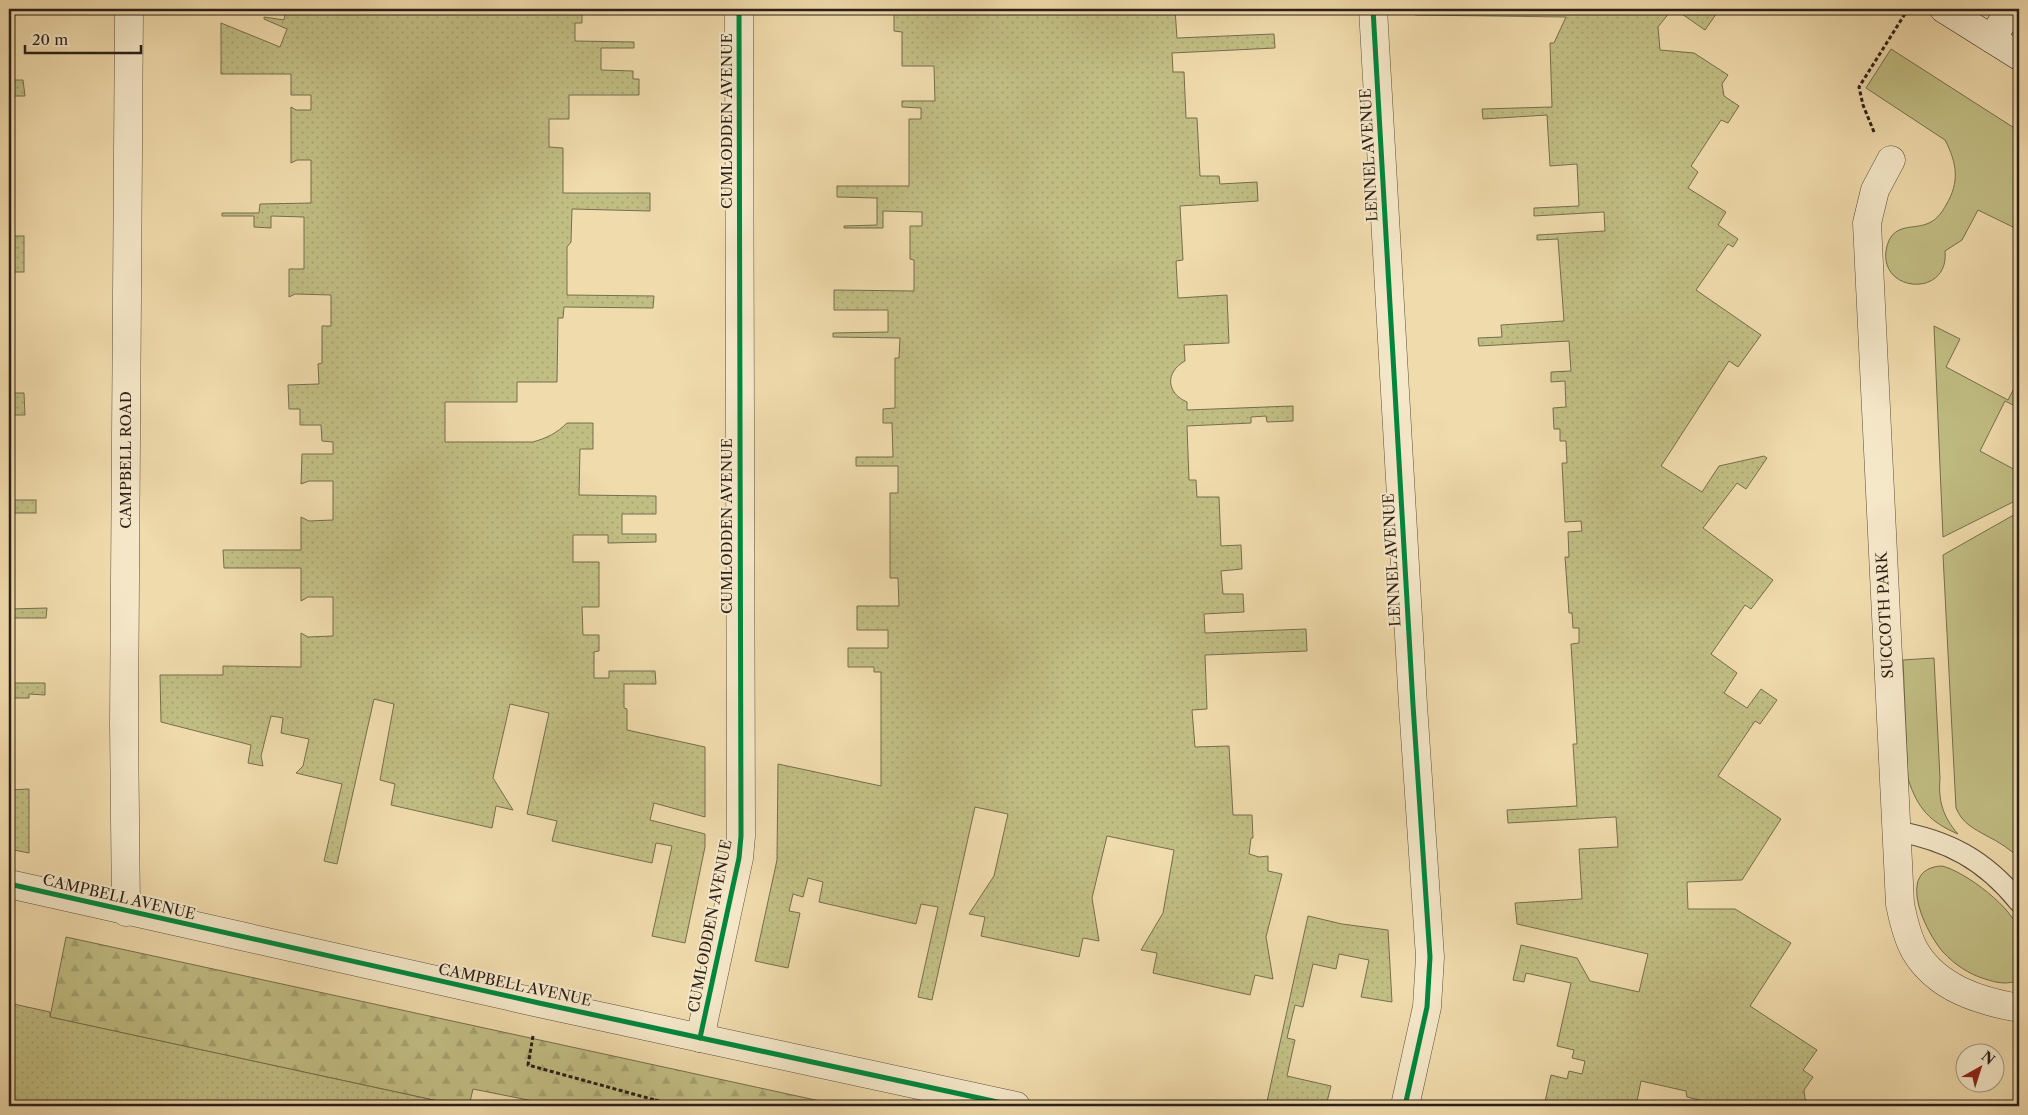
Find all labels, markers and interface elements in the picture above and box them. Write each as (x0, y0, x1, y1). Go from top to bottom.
scale bar (25, 22, 141, 54)
text: 20 m (32, 30, 68, 49)
street label: CUMLODDEN AVENUE (717, 33, 736, 209)
street label: LENNEL AVENUE (1356, 88, 1381, 222)
street label: CAMPBELL ROAD (116, 391, 135, 529)
street label: CUMLODDEN AVENUE (717, 438, 736, 614)
street label: LENNEL AVENUE (1379, 493, 1404, 627)
street label: SUCCOTH PARK (1872, 550, 1897, 679)
street label: CUMLODDEN AVENUE (683, 838, 736, 1014)
street label: CAMPBELL AVENUE (41, 870, 197, 923)
street label: CAMPBELL AVENUE (437, 959, 594, 1010)
north arrow (1956, 1042, 2006, 1092)
text: N (1978, 1047, 1999, 1069)

